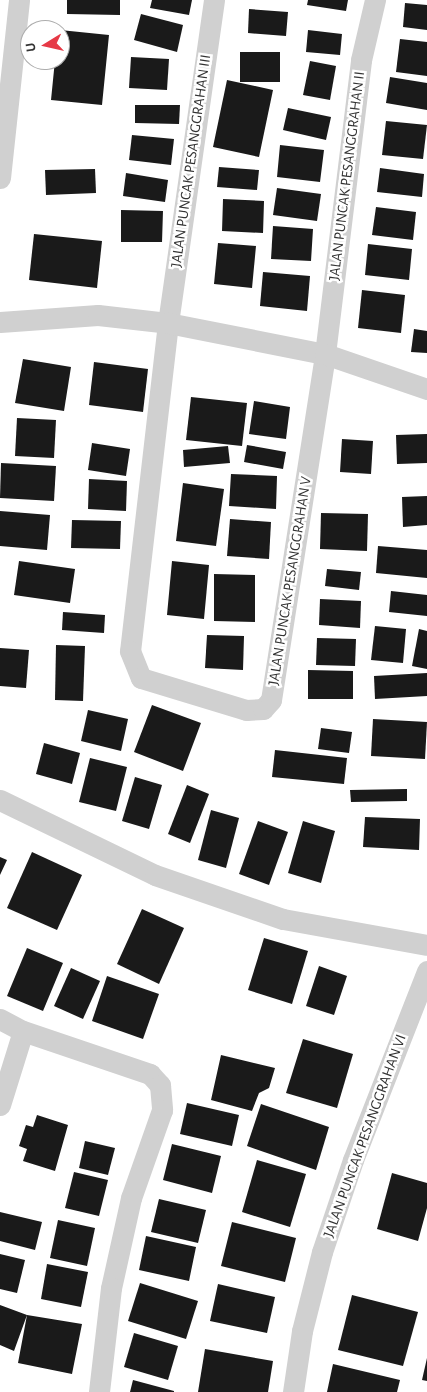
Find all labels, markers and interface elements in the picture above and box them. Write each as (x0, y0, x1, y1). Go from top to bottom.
north arrow (20, 20, 70, 70)
text: U (24, 42, 39, 53)
street label: JALAN PUNCAK PESANGGRAHAN III (167, 53, 215, 269)
street label: JALAN PUNCAK PESANGGRAHAN II (325, 70, 369, 282)
street label: JALAN PUNCAK PESANGGRAHAN V (265, 475, 315, 687)
street label: JALAN PUNCAK PESANGGRAHAN VI (320, 1032, 410, 1240)

